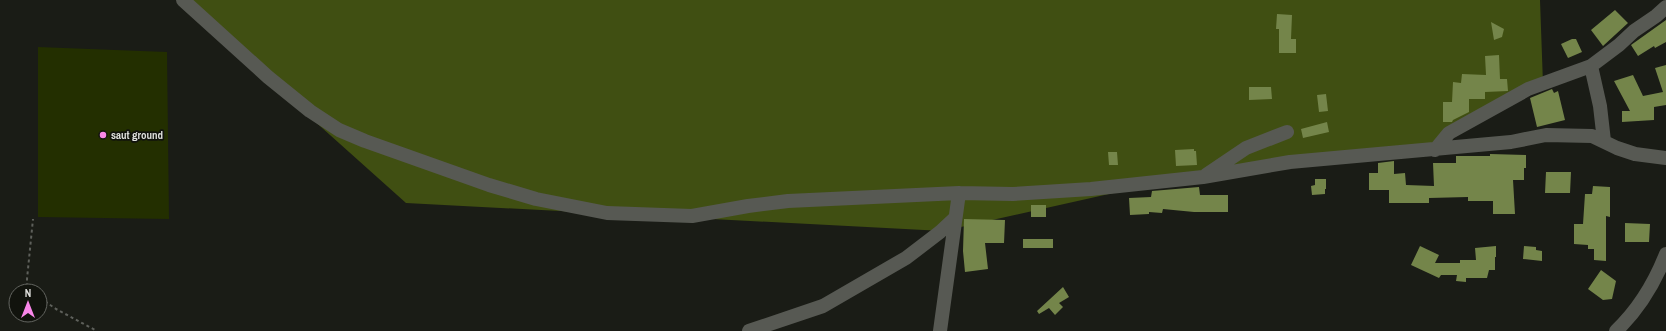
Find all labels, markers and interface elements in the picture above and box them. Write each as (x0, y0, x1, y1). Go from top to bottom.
place label: saut ground (111, 128, 163, 142)
marker: saut ground (98, 130, 108, 140)
north arrow (8, 283, 48, 323)
text: N (25, 286, 31, 300)

